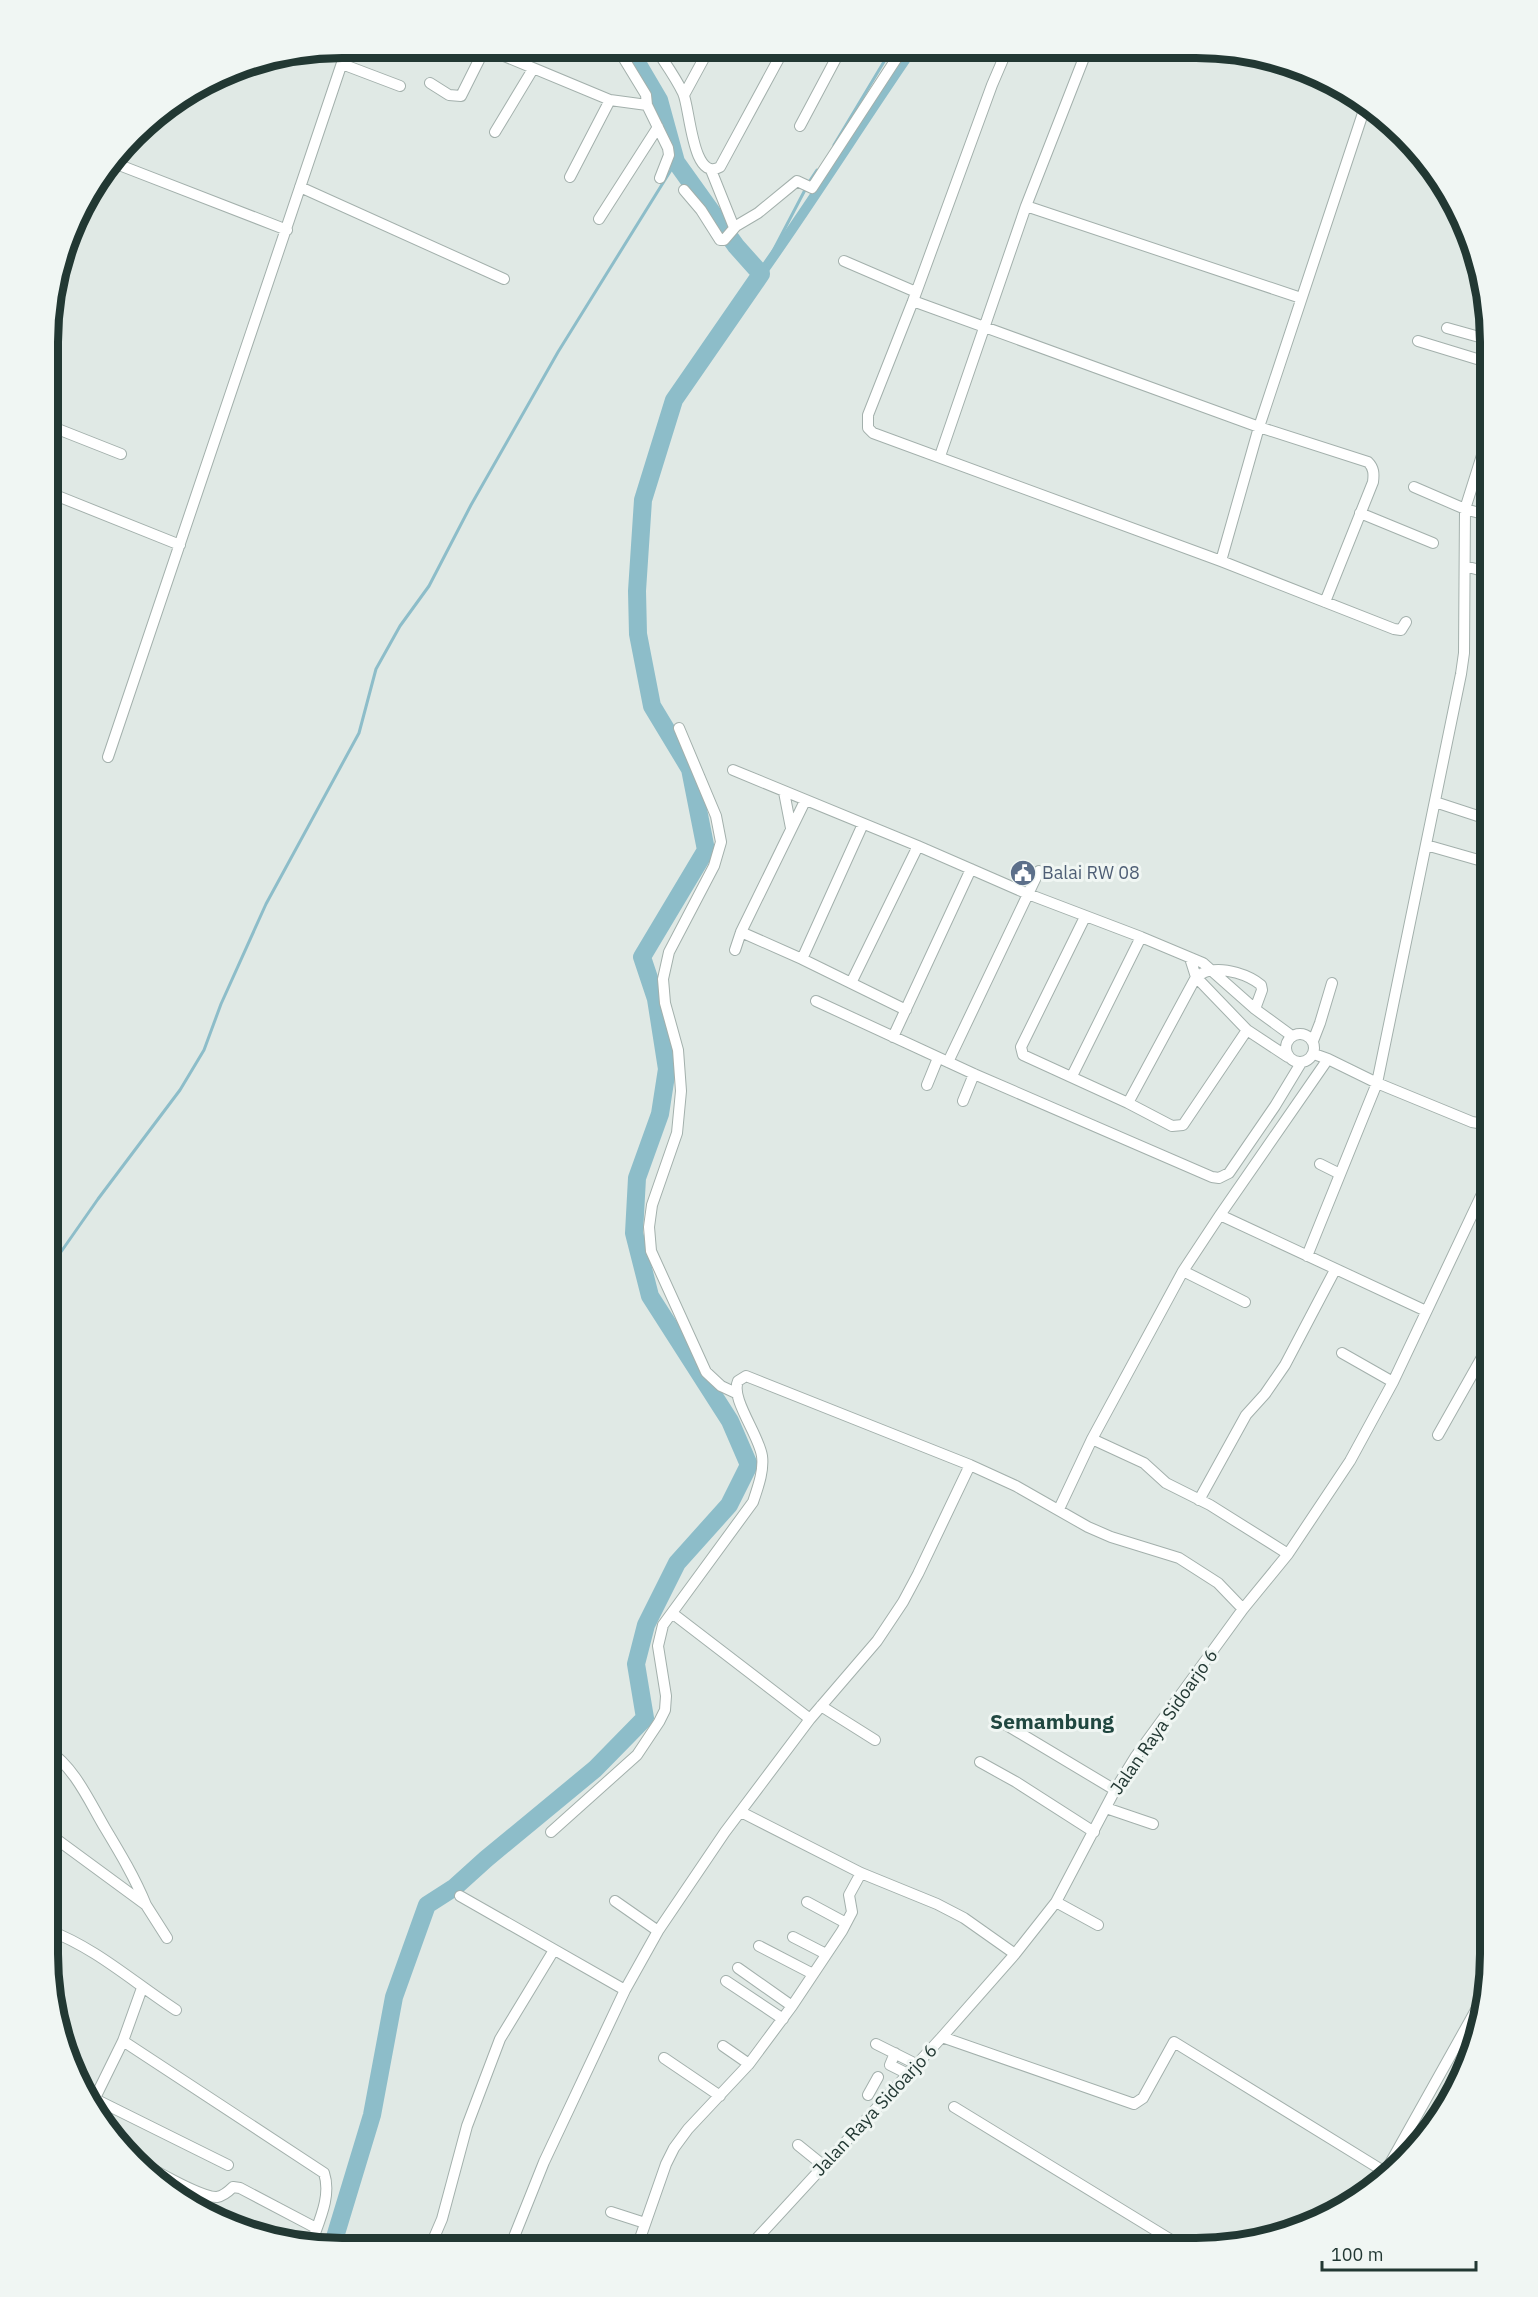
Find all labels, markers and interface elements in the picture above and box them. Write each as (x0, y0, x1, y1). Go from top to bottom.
public building icon: Balai RW 08 (1008, 858, 1038, 888)
place label: Balai RW 08 (1042, 861, 1140, 884)
street label: Jalan Raya Sidoarjo 6 (1105, 1644, 1222, 1799)
district label: Semambung (990, 1707, 1114, 1735)
street label: Jalan Raya Sidoarjo 6 (807, 2039, 942, 2181)
scale bar (1322, 2234, 1476, 2272)
text: 100 m (1331, 2243, 1383, 2266)

